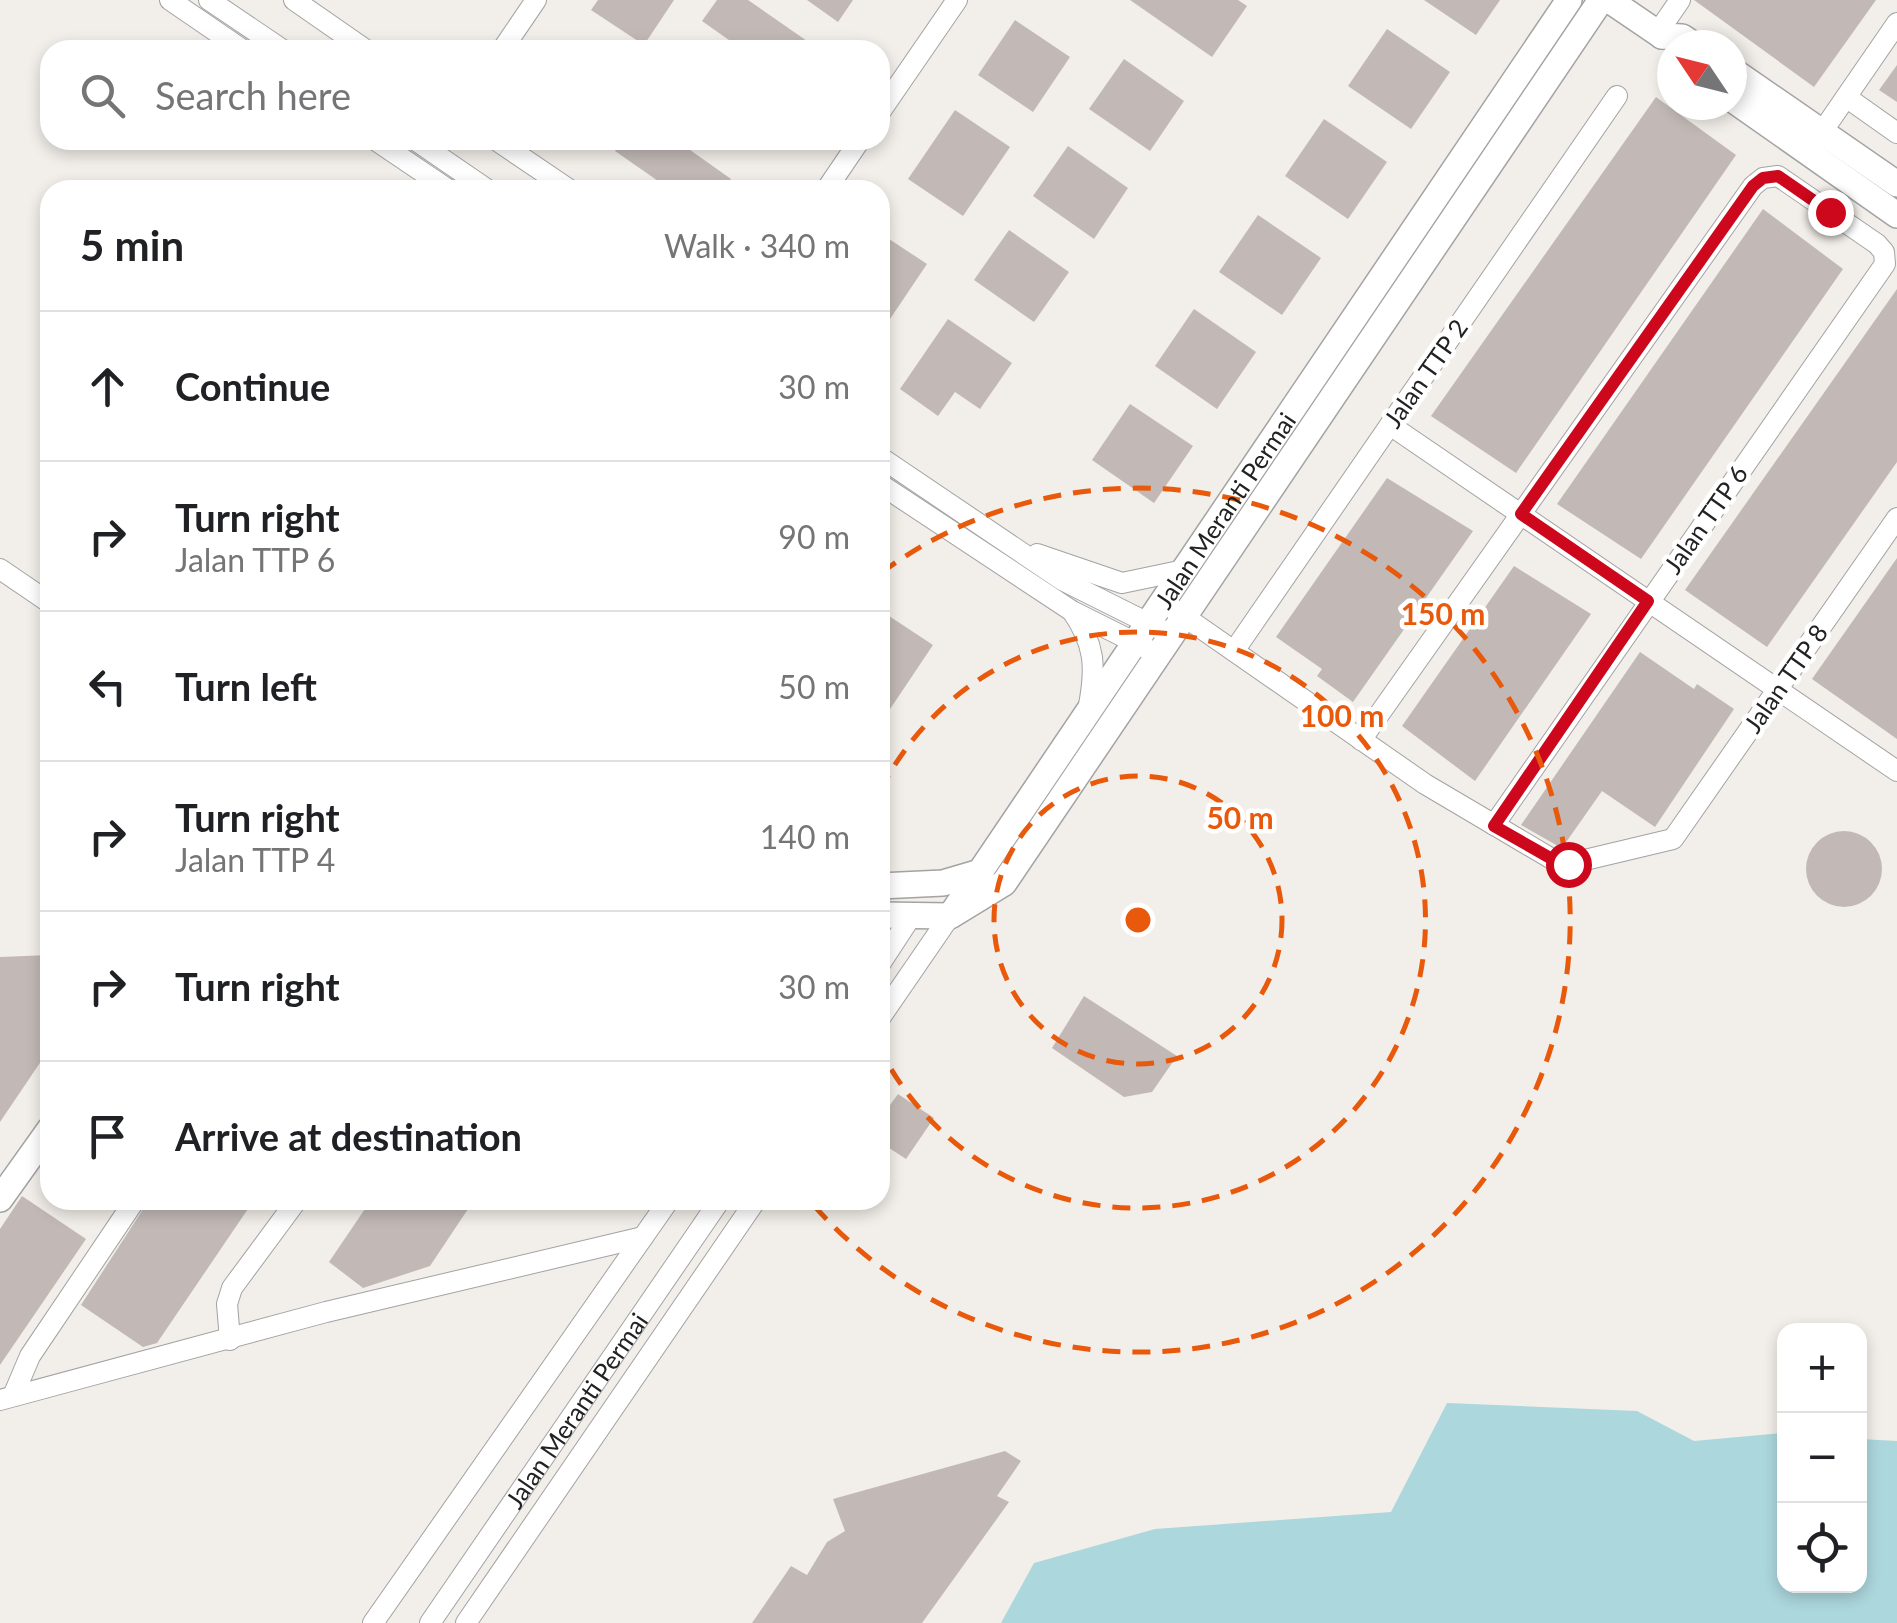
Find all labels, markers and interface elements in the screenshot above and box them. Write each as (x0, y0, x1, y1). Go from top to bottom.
north arrow (1657, 30, 1747, 120)
search box (40, 40, 890, 150)
icon: search (75, 68, 130, 123)
text: Search here (155, 72, 351, 118)
route end (1808, 190, 1854, 236)
text: 5 min (80, 220, 184, 270)
text: Walk · 340 m (664, 226, 850, 265)
street label: Jalan TTP 2 (1377, 313, 1473, 433)
icon: ahead (80, 359, 135, 414)
text: Continue (175, 363, 330, 409)
text: 30 m (778, 367, 850, 406)
street label: Jalan Meranti Permai (1148, 406, 1301, 614)
street label: Jalan TTP 6 (1657, 459, 1753, 579)
text: Turn right (175, 494, 340, 540)
icon: right (80, 509, 135, 564)
text: 90 m (778, 517, 850, 556)
text: Jalan TTP 6 (175, 540, 335, 579)
text: 150 m (1401, 595, 1485, 631)
street label: Jalan TTP 8 (1737, 618, 1833, 738)
icon: left (80, 659, 135, 714)
text: Turn left (175, 663, 317, 709)
text: 50 m (778, 667, 850, 706)
text: 100 m (1300, 697, 1384, 733)
text: Turn right (175, 794, 340, 840)
text: 50 m (1206, 799, 1274, 835)
icon: right (80, 809, 135, 864)
text: 140 m (760, 817, 850, 856)
text: Jalan TTP 4 (175, 840, 335, 879)
route start (1546, 842, 1592, 888)
centre of rings (1120, 902, 1156, 938)
icon: right (80, 959, 135, 1014)
text: Turn right (175, 963, 340, 1009)
text: 30 m (778, 967, 850, 1006)
icon: arrive (80, 1109, 135, 1164)
text: Arrive at destination (175, 1113, 522, 1159)
street label: Jalan Meranti Permai (499, 1307, 653, 1513)
map controls (1777, 1323, 1867, 1593)
button: + (1777, 1323, 1867, 1413)
button: − (1777, 1413, 1867, 1503)
button: locate (1777, 1503, 1867, 1593)

